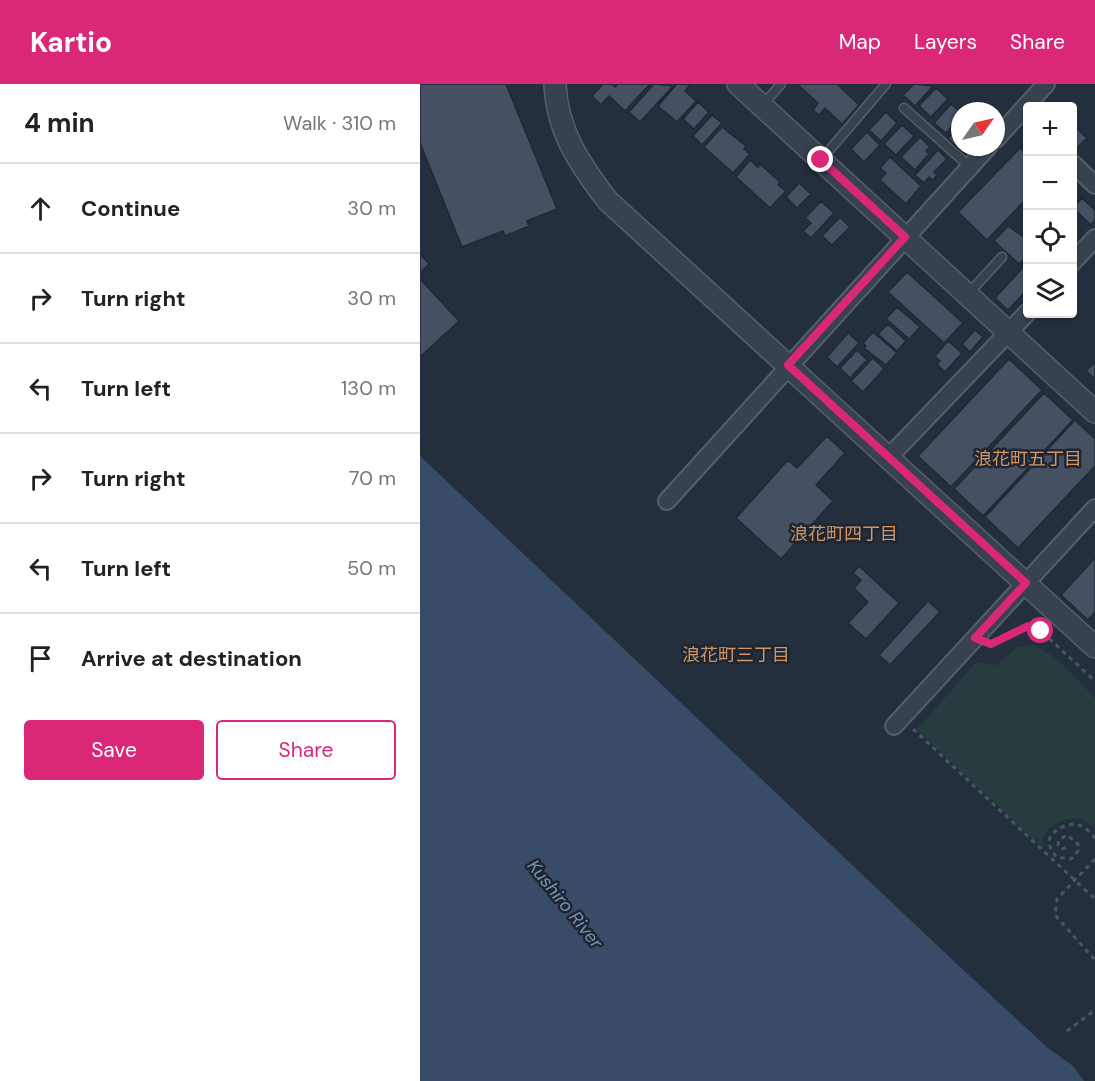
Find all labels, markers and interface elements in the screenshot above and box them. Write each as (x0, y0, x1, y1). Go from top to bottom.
text: Kartio (30, 24, 112, 61)
text: Map (839, 28, 881, 56)
text: Layers (914, 28, 977, 56)
text: Share (1010, 28, 1065, 56)
north arrow (951, 102, 1005, 156)
map controls (1023, 102, 1077, 318)
button: + (1023, 102, 1077, 156)
text: 4 min (24, 106, 95, 140)
text: Walk · 310 m (283, 110, 396, 136)
route end (807, 146, 833, 172)
button: − (1023, 156, 1077, 210)
icon: ahead (24, 192, 57, 225)
text: Continue (81, 194, 180, 223)
text: 30 m (347, 195, 396, 221)
button: locate (1023, 210, 1077, 264)
button: layers (1023, 264, 1077, 318)
icon: right (24, 282, 57, 315)
text: Turn right (81, 284, 186, 313)
text: 30 m (347, 285, 396, 311)
icon: left (24, 372, 57, 405)
text: Turn left (81, 374, 171, 403)
text: 130 m (341, 375, 396, 401)
district label: 浪花町五丁目 (974, 447, 1082, 471)
icon: right (24, 462, 57, 495)
text: Turn right (81, 464, 186, 493)
text: 70 m (349, 465, 396, 491)
district label: 浪花町四丁目 (790, 522, 898, 546)
icon: left (24, 552, 57, 585)
text: Turn left (81, 554, 171, 583)
text: 50 m (347, 555, 396, 581)
route start (1027, 617, 1053, 643)
icon: arrive (24, 642, 57, 675)
district label: 浪花町三丁目 (682, 643, 790, 667)
text: Arrive at destination (81, 644, 302, 673)
button: Save (24, 720, 204, 780)
button: Share (216, 720, 396, 780)
water label: Kushiro River (522, 855, 609, 954)

